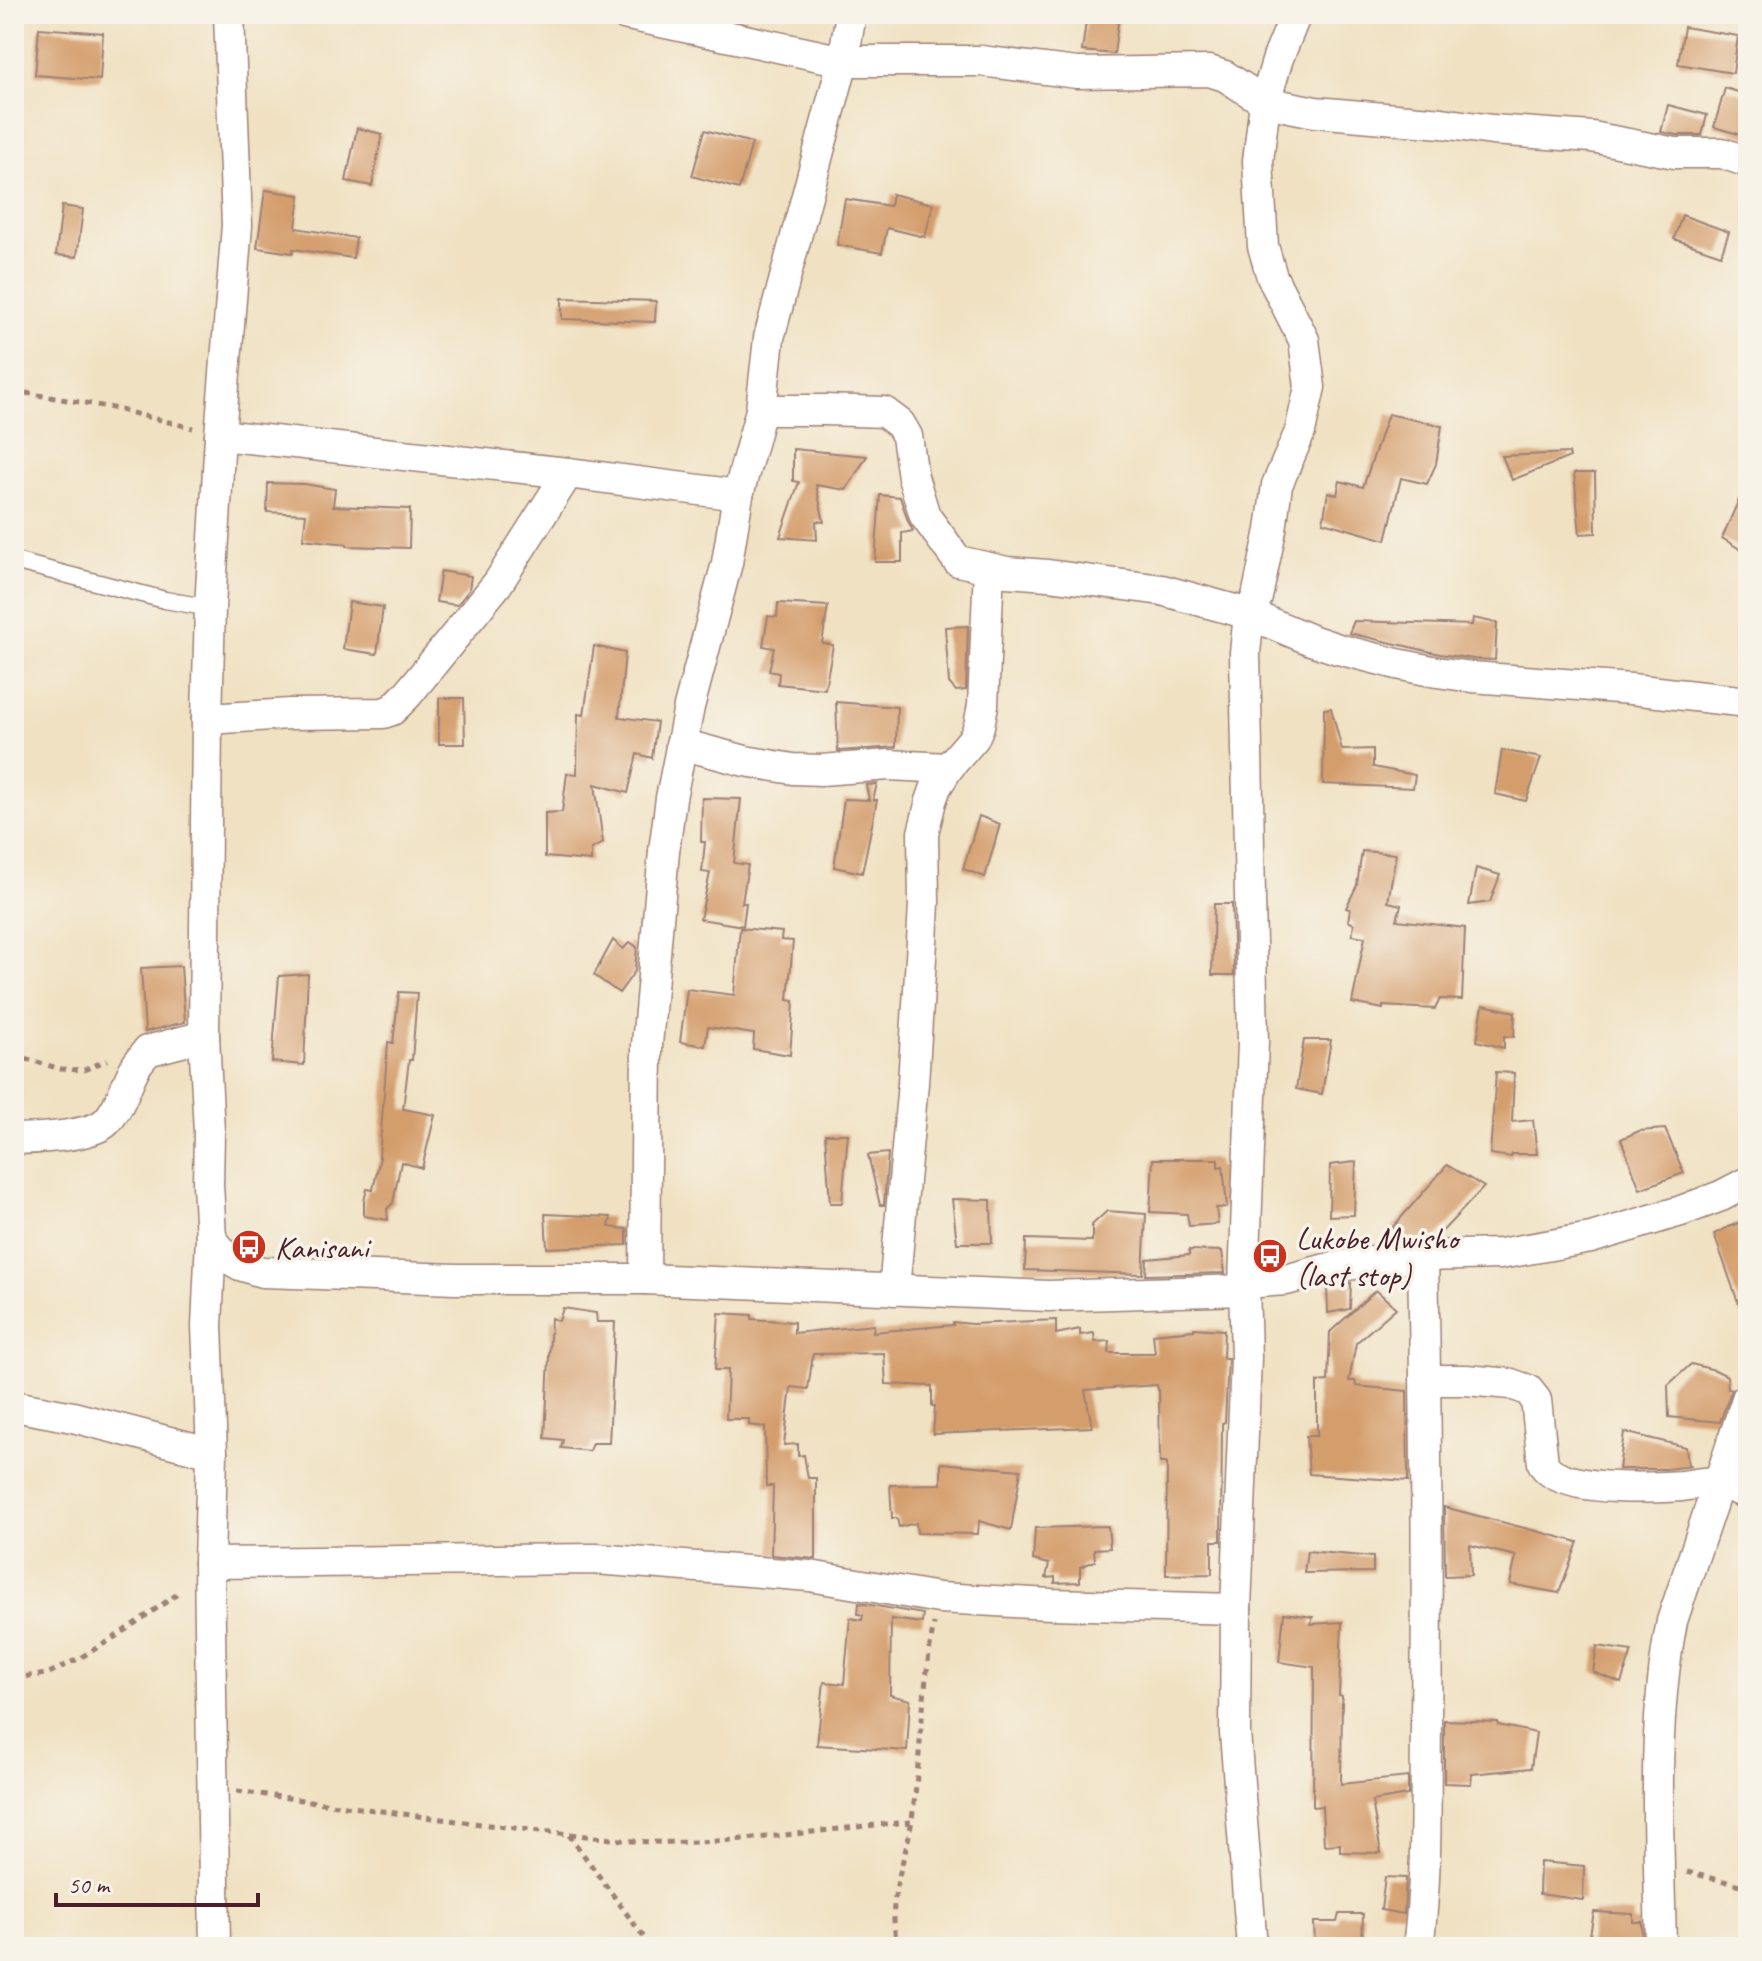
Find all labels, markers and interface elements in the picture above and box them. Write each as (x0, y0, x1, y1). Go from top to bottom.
place label: Lukobe Mwisho (last stop) (1296, 1218, 1462, 1296)
place label: Kanisani (275, 1227, 372, 1268)
bus stop icon: Kanisani (230, 1228, 268, 1266)
bus stop icon: Lukobe Mwisho (last stop) (1251, 1237, 1289, 1275)
scale bar (56, 1857, 258, 1907)
text: 50 m (68, 1870, 111, 1900)

